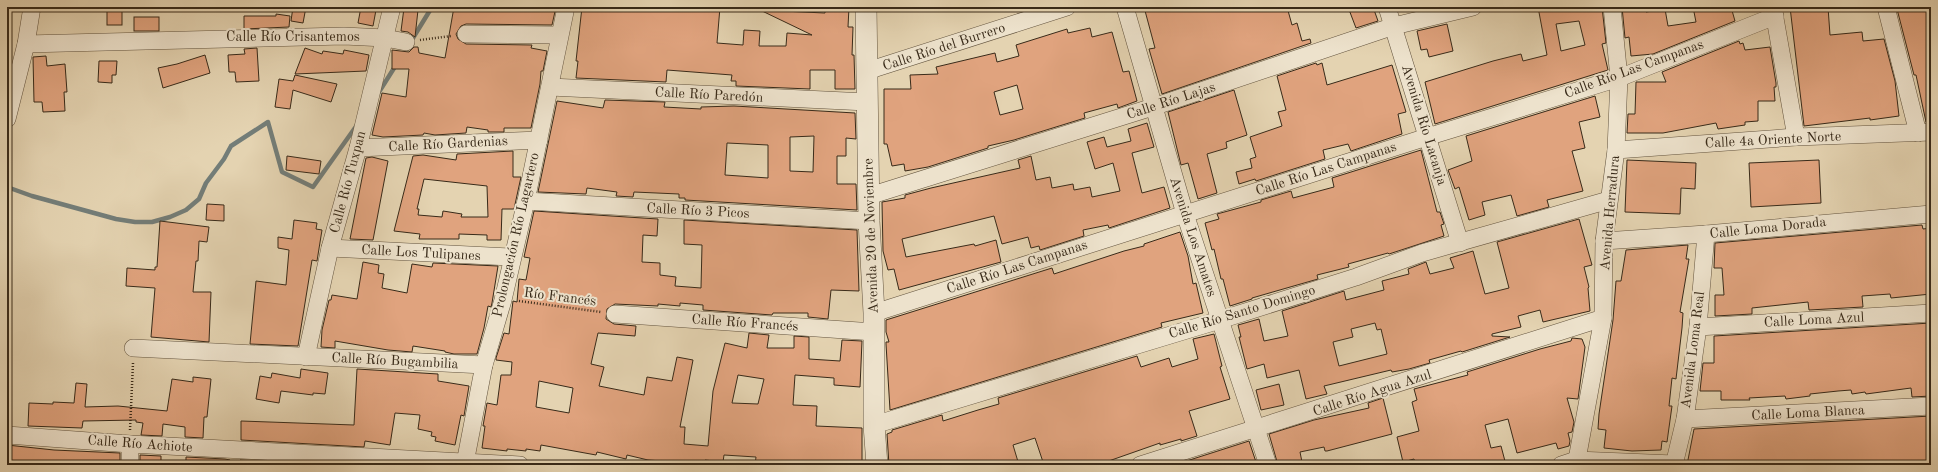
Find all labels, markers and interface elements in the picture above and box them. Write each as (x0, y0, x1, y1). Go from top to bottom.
street label: Calle Río del Burrero (881, 21, 1007, 73)
street label: Calle Río Crisantemos (226, 30, 360, 44)
street label: Calle Río Las Campanas (1562, 37, 1706, 101)
street label: Avenida Río Lacanja (1399, 63, 1449, 187)
street label: Calle Río Lajas (1125, 80, 1217, 122)
street label: Calle Río Paredón (654, 85, 764, 105)
street label: Calle Río Tuxpan (328, 129, 369, 235)
street label: Calle 4a Oriente Norte (1704, 129, 1842, 151)
street label: Calle Río Gardenias (388, 134, 508, 154)
street label: Calle Río Las Campanas (1254, 140, 1398, 198)
street label: Prolongación Río Lagartero (490, 151, 542, 319)
street label: Avenida Herradura (1598, 155, 1622, 271)
street label: Avenida 20 de Noviembre (861, 158, 881, 314)
street label: Avenida Los Amates (1167, 175, 1219, 299)
street label: Calle Río 3 Picos (646, 201, 750, 221)
street label: Calle Loma Dorada (1709, 215, 1827, 241)
street label: Calle Río Las Campanas (945, 238, 1089, 296)
street label: Calle Los Tulipanes (361, 243, 481, 263)
street label: Calle Río Santo Domingo (1167, 283, 1317, 341)
street label: Río Francés (523, 286, 597, 308)
street label: Avenida Loma Real (1679, 290, 1707, 409)
street label: Calle Loma Azul (1763, 310, 1865, 330)
street label: Calle Río Francés (691, 312, 799, 334)
street label: Calle Río Bugambilia (331, 351, 459, 371)
street label: Calle Río Agua Azul (1311, 367, 1433, 419)
street label: Calle Loma Blanca (1751, 403, 1865, 423)
street label: Calle Río Achiote (87, 433, 193, 455)

